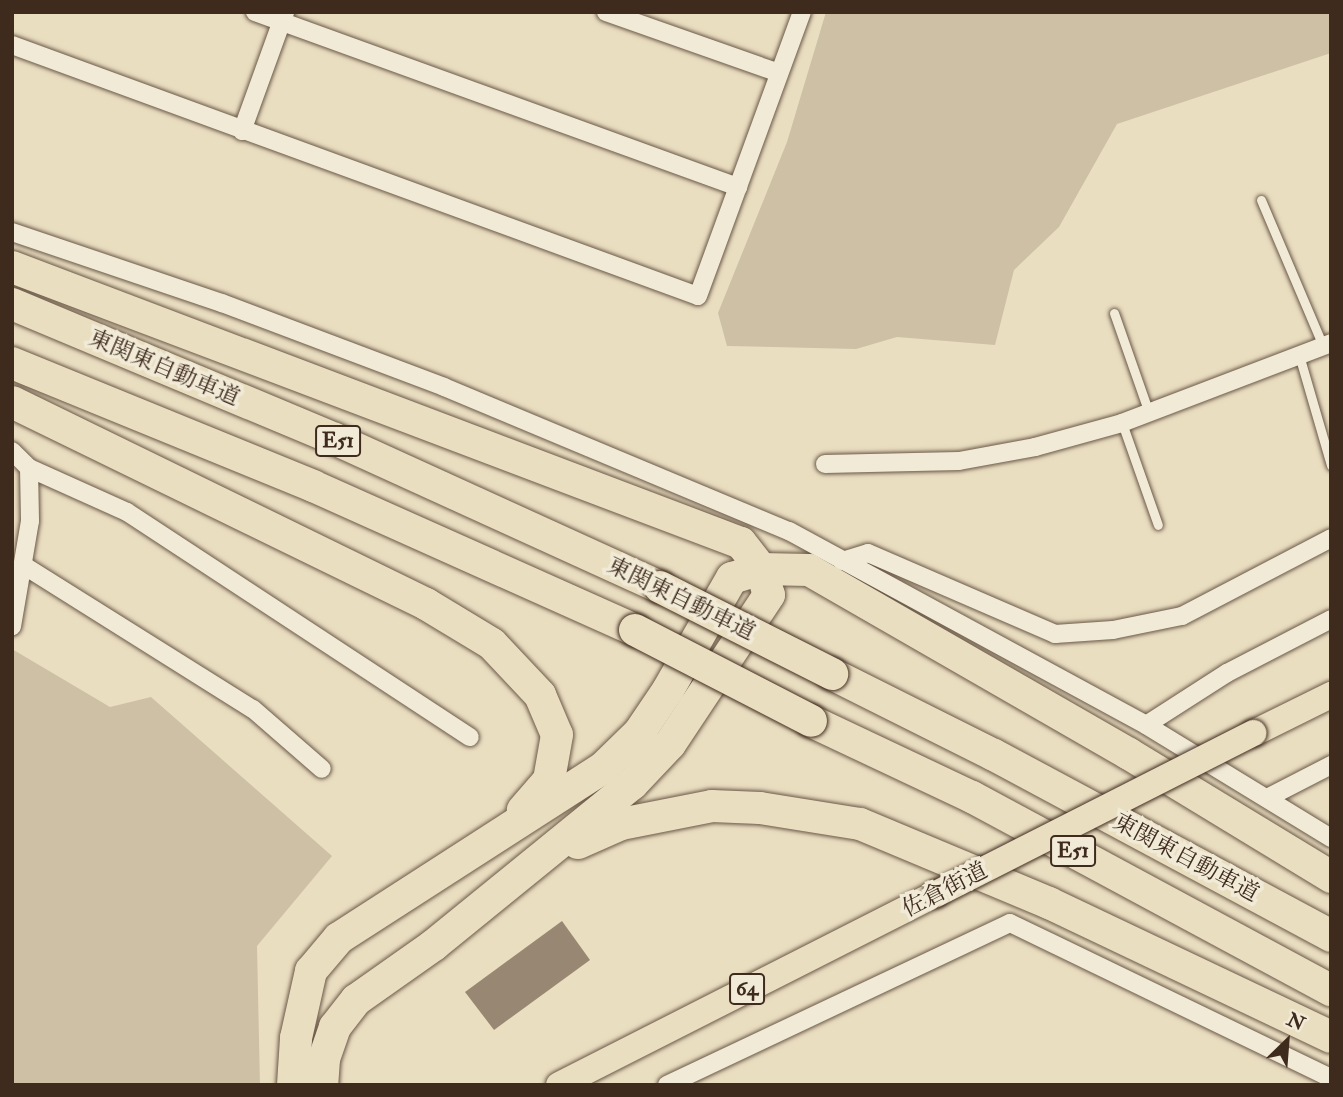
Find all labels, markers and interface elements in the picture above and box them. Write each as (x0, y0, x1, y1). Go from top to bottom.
street label: 東関東自動車道 (85, 324, 243, 412)
road number: E51 (314, 424, 362, 458)
street label: 東関東自動車道 (603, 551, 759, 647)
street label: 東関東自動車道 (1108, 808, 1264, 908)
road number: E51 (1048, 834, 1098, 868)
street label: 佐倉街道 (898, 857, 992, 923)
road number: 64 (728, 972, 766, 1006)
north arrow (1252, 1006, 1322, 1076)
text: N (1283, 1007, 1309, 1036)

